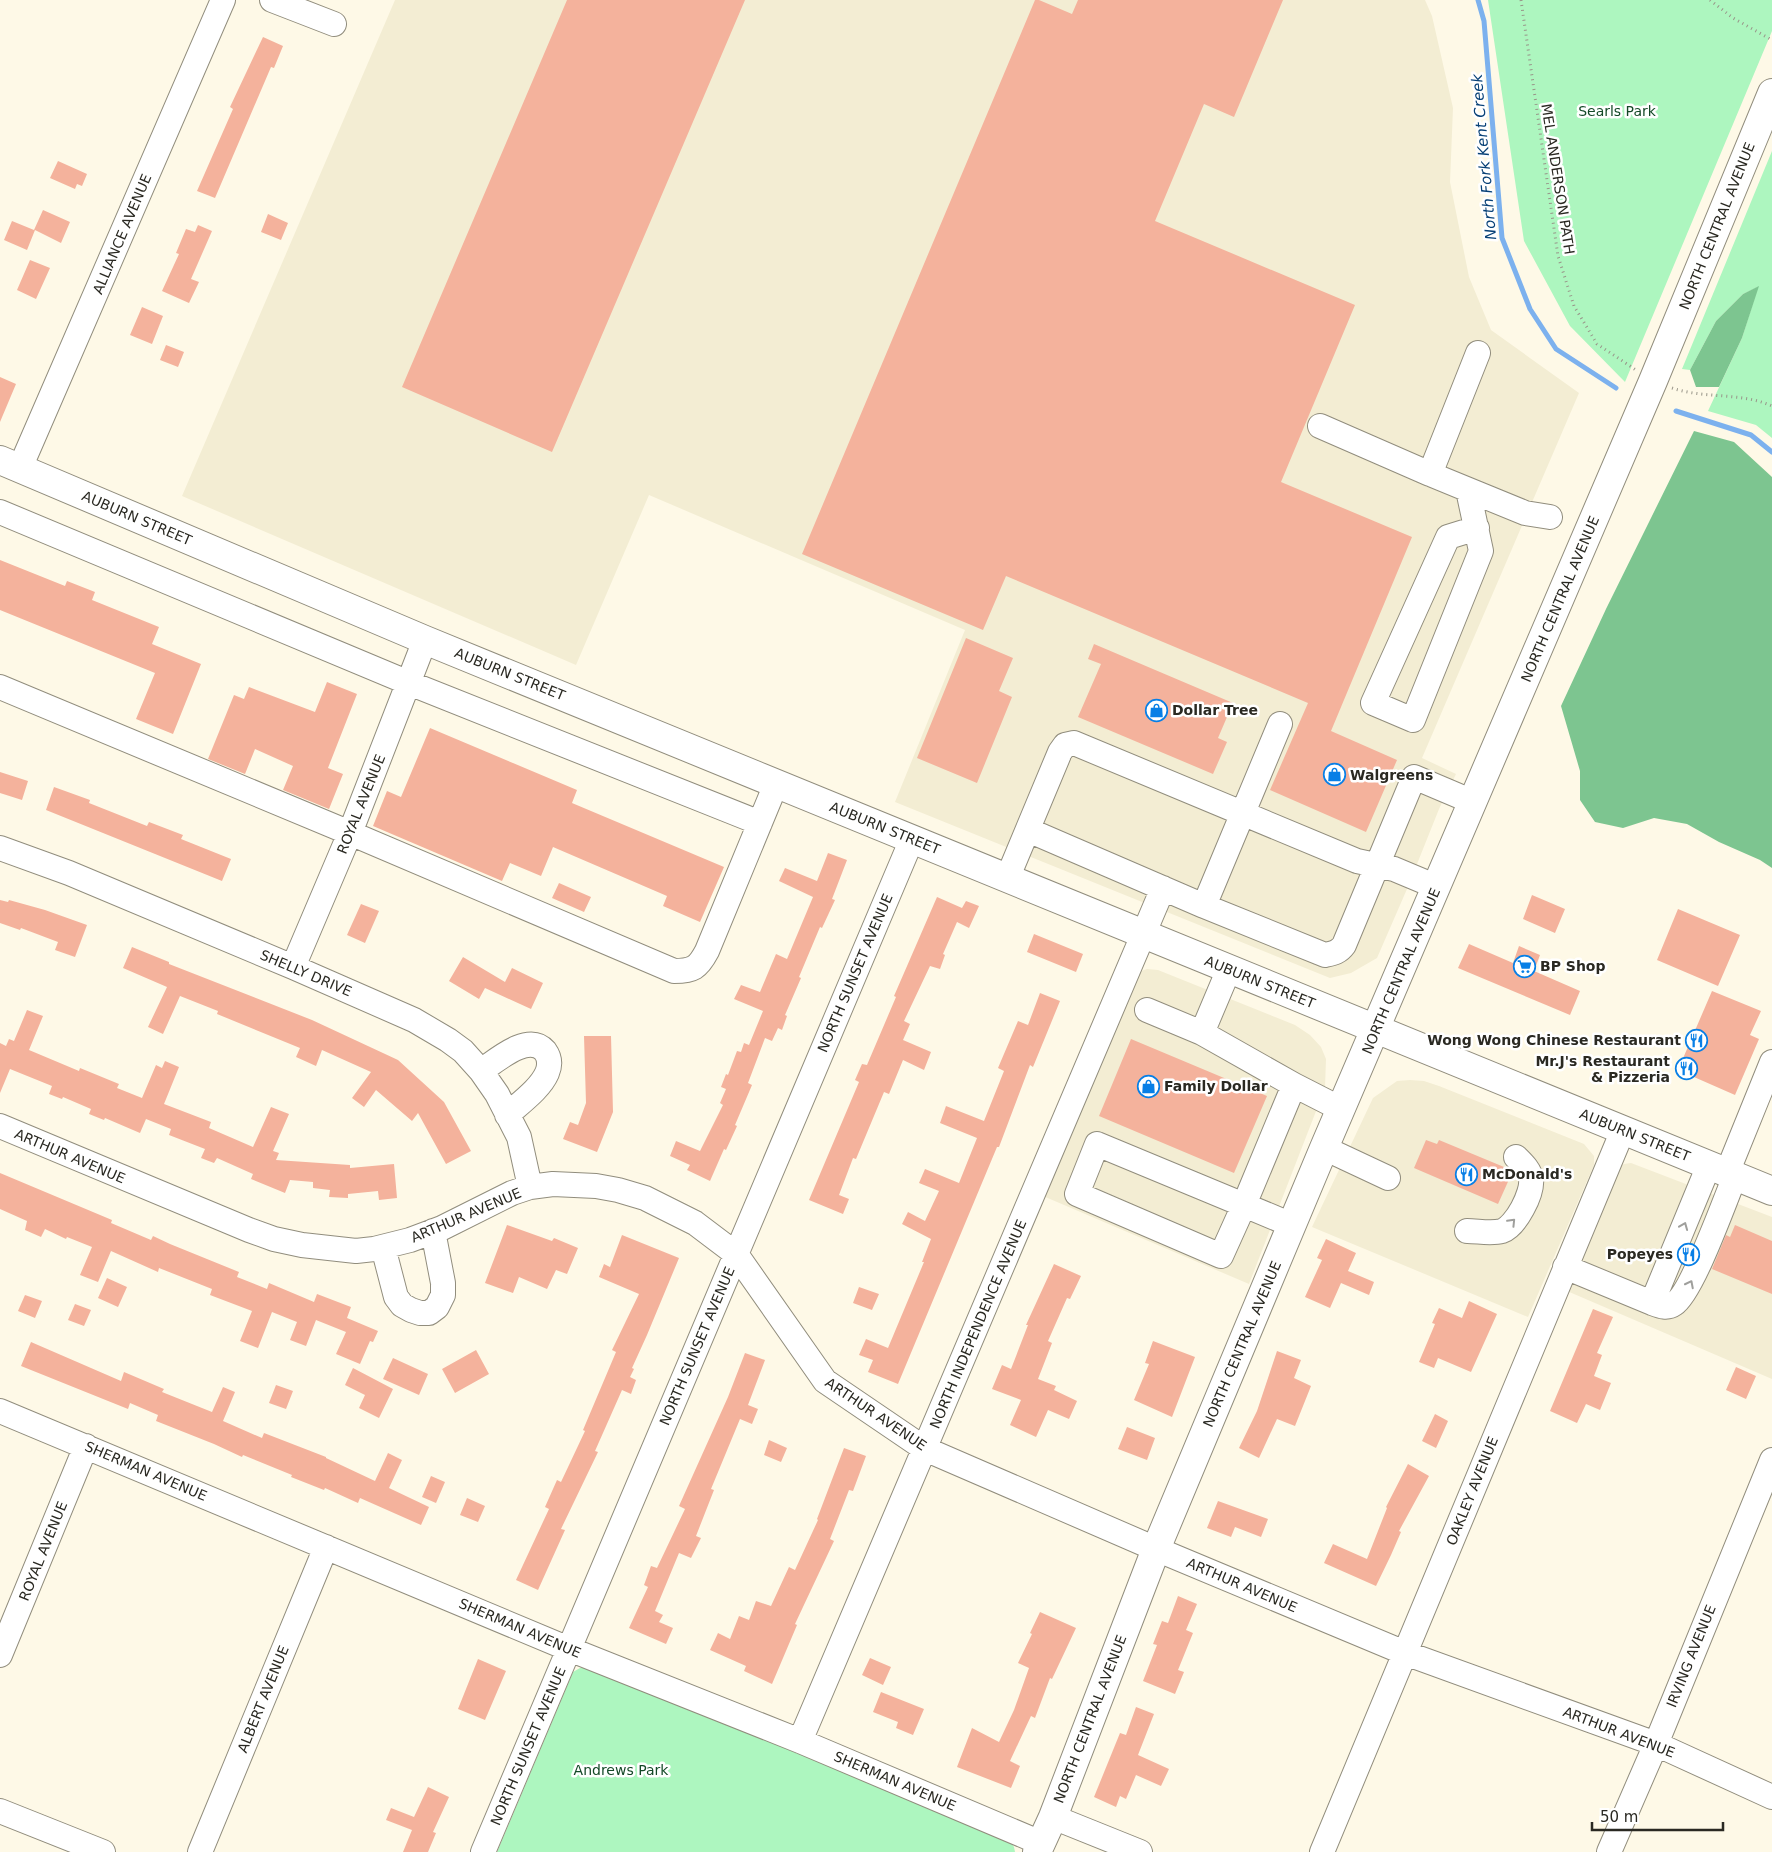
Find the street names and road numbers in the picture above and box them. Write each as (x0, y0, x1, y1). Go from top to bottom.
street label: MEL ANDERSON PATH (1538, 102, 1578, 256)
street label: NORTH CENTRAL AVENUE (1676, 140, 1758, 312)
street label: ALLIANCE AVENUE (89, 171, 155, 297)
street label: AUBURN STREET (80, 488, 195, 549)
street label: NORTH CENTRAL AVENUE (1518, 513, 1602, 685)
street label: AUBURN STREET (452, 645, 568, 704)
street label: ROYAL AVENUE (334, 752, 388, 856)
street label: AUBURN STREET (827, 799, 943, 858)
street label: NORTH CENTRAL AVENUE (1359, 885, 1443, 1057)
street label: NORTH SUNSET AVENUE (814, 891, 896, 1055)
street label: SHELLY DRIVE (258, 946, 354, 1000)
street label: AUBURN STREET (1202, 953, 1318, 1012)
street label: AUBURN STREET (1577, 1106, 1693, 1165)
street label: ARTHUR AVENUE (12, 1125, 128, 1187)
street label: ARTHUR AVENUE (408, 1184, 524, 1246)
street label: NORTH INDEPENDENCE AVENUE (927, 1217, 1029, 1431)
street label: NORTH CENTRAL AVENUE (1200, 1258, 1284, 1430)
street label: NORTH SUNSET AVENUE (656, 1264, 738, 1428)
street label: ARTHUR AVENUE (822, 1374, 930, 1454)
street label: OAKLEY AVENUE (1443, 1434, 1501, 1548)
street label: SHERMAN AVENUE (82, 1438, 210, 1504)
street label: ROYAL AVENUE (16, 1499, 70, 1603)
street label: ARTHUR AVENUE (1184, 1554, 1300, 1616)
street label: SHERMAN AVENUE (456, 1595, 584, 1661)
street label: IRVING AVENUE (1663, 1602, 1719, 1710)
street label: NORTH CENTRAL AVENUE (1050, 1633, 1130, 1805)
street label: ALBERT AVENUE (234, 1643, 292, 1755)
street label: NORTH SUNSET AVENUE (487, 1664, 569, 1828)
street label: ARTHUR AVENUE (1561, 1703, 1677, 1761)
street label: SHERMAN AVENUE (831, 1748, 959, 1814)

